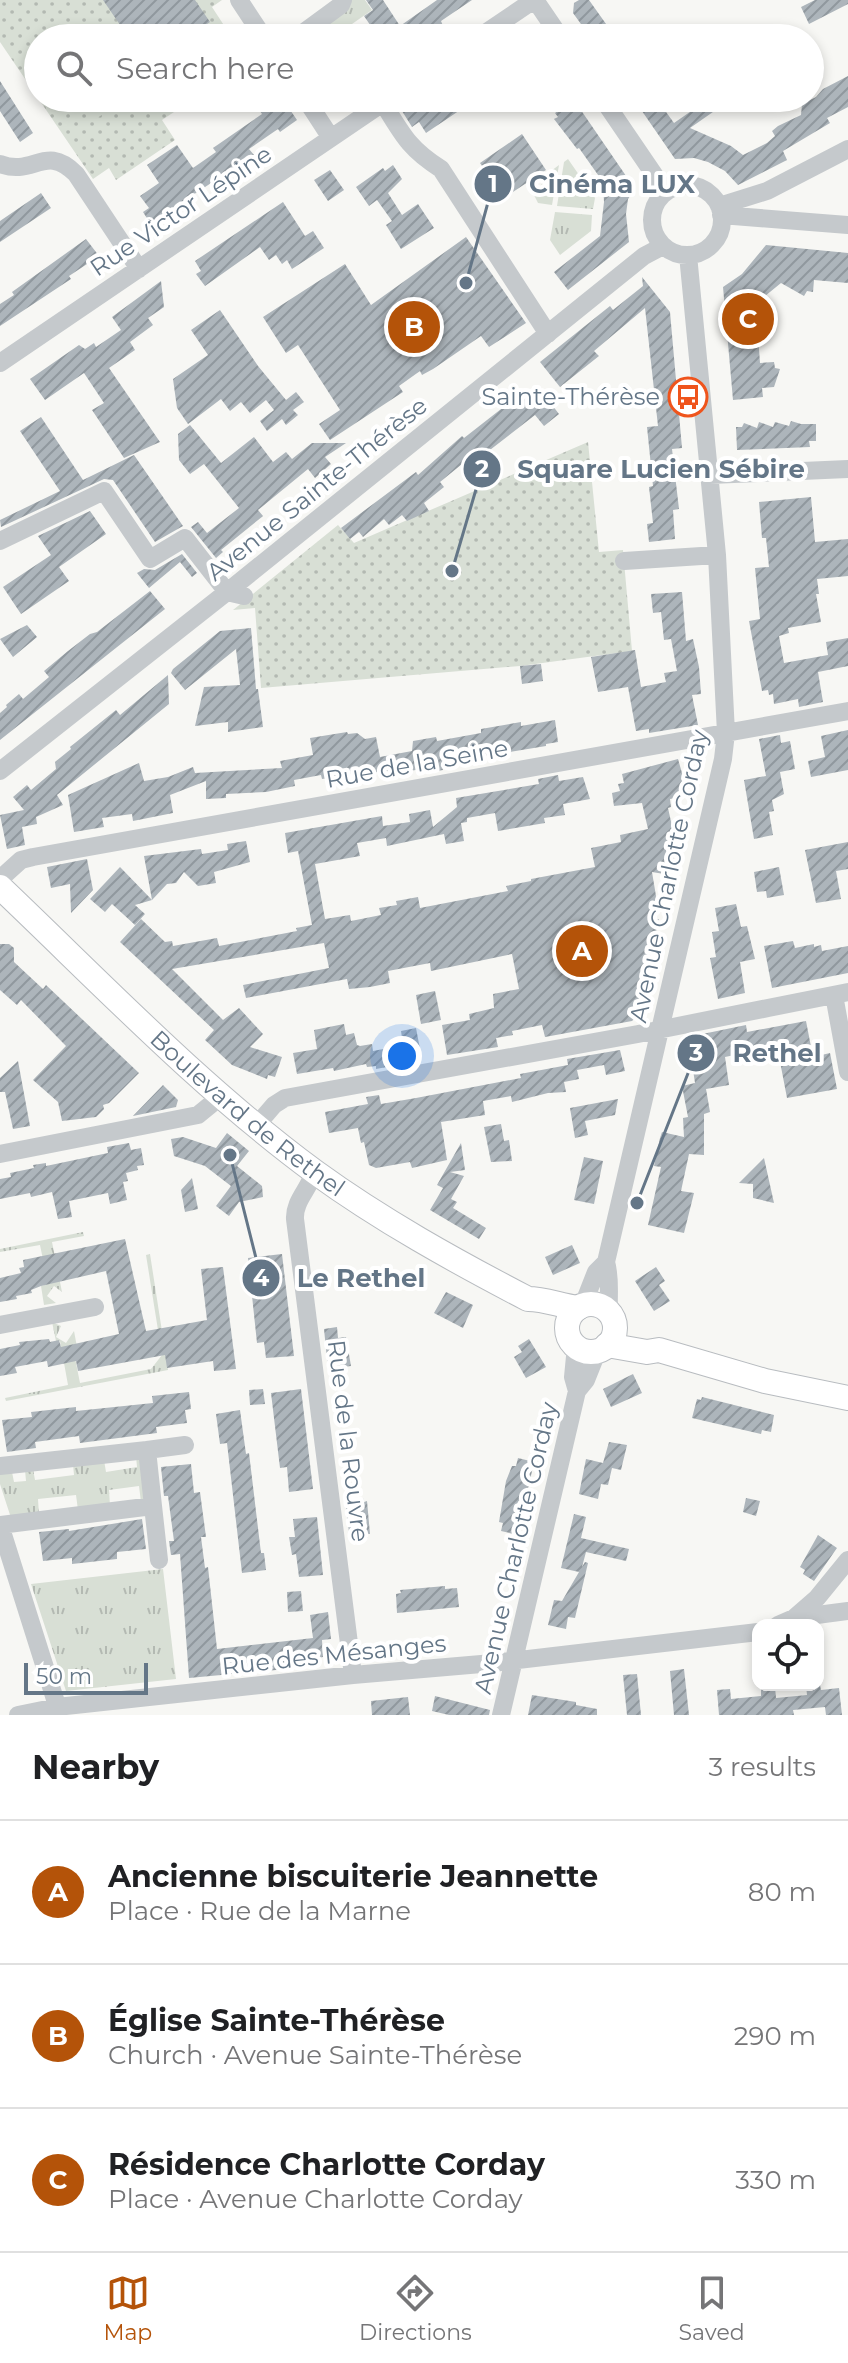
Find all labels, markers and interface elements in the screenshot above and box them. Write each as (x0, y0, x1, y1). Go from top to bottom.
search box (24, 24, 824, 112)
icon: search (52, 46, 96, 90)
text: Search here (116, 50, 294, 87)
street label: Rue Victor Lépine (84, 139, 277, 282)
callout: Cinéma LUX (473, 159, 711, 209)
text: Cinéma LUX (529, 168, 695, 200)
text: 1 (488, 169, 498, 198)
pin: C (722, 289, 774, 349)
pin: B (388, 297, 440, 357)
bus stop icon: Sainte-Thérèse (667, 376, 709, 418)
place label: Sainte-Thérèse (481, 382, 660, 411)
street label: Avenue Sainte-Thérèse (201, 391, 433, 587)
callout: Square Lucien Sébire (462, 444, 821, 494)
text: Square Lucien Sébire (517, 453, 805, 485)
text: 2 (475, 454, 489, 483)
street label: Avenue Charlotte Corday (623, 727, 714, 1025)
street label: Rue de la Seine (323, 733, 510, 794)
pin: A (556, 921, 608, 981)
street label: Boulevard de Rethel (144, 1024, 351, 1203)
callout: Rethel (676, 1028, 837, 1078)
your location (382, 1036, 422, 1076)
text: Rethel (732, 1037, 822, 1069)
text: 3 (688, 1038, 703, 1067)
callout: Le Rethel (241, 1253, 441, 1303)
text: Le Rethel (297, 1262, 425, 1294)
text: 4 (253, 1263, 270, 1292)
street label: Rue de la Rouvre (322, 1338, 375, 1544)
street label: Avenue Charlotte Corday (468, 1399, 563, 1697)
map controls (752, 1619, 824, 1691)
button: locate (752, 1619, 824, 1691)
street label: Rue des Mésanges (220, 1628, 447, 1681)
scale bar (24, 1659, 148, 1695)
text: 50 m (36, 1663, 92, 1690)
text: Nearby (32, 1746, 159, 1788)
text: 3 results (709, 1751, 816, 1783)
text: Ancienne biscuiterie Jeannette (108, 1858, 598, 1895)
text: A (48, 1876, 68, 1908)
text: 80 m (748, 1876, 816, 1908)
text: Place · Rue de la Marne (108, 1895, 411, 1927)
text: Église Sainte-Thérèse (108, 2002, 445, 2039)
text: B (48, 2020, 68, 2052)
text: 290 m (734, 2020, 816, 2052)
text: Church · Avenue Sainte-Thérèse (108, 2039, 522, 2071)
text: Résidence Charlotte Corday (108, 2146, 545, 2183)
text: C (49, 2164, 67, 2196)
text: 330 m (735, 2164, 816, 2196)
text: Place · Avenue Charlotte Corday (108, 2183, 523, 2215)
tab: Map (103, 2271, 152, 2346)
tab: Directions (359, 2271, 472, 2346)
tab: Saved (679, 2271, 745, 2346)

